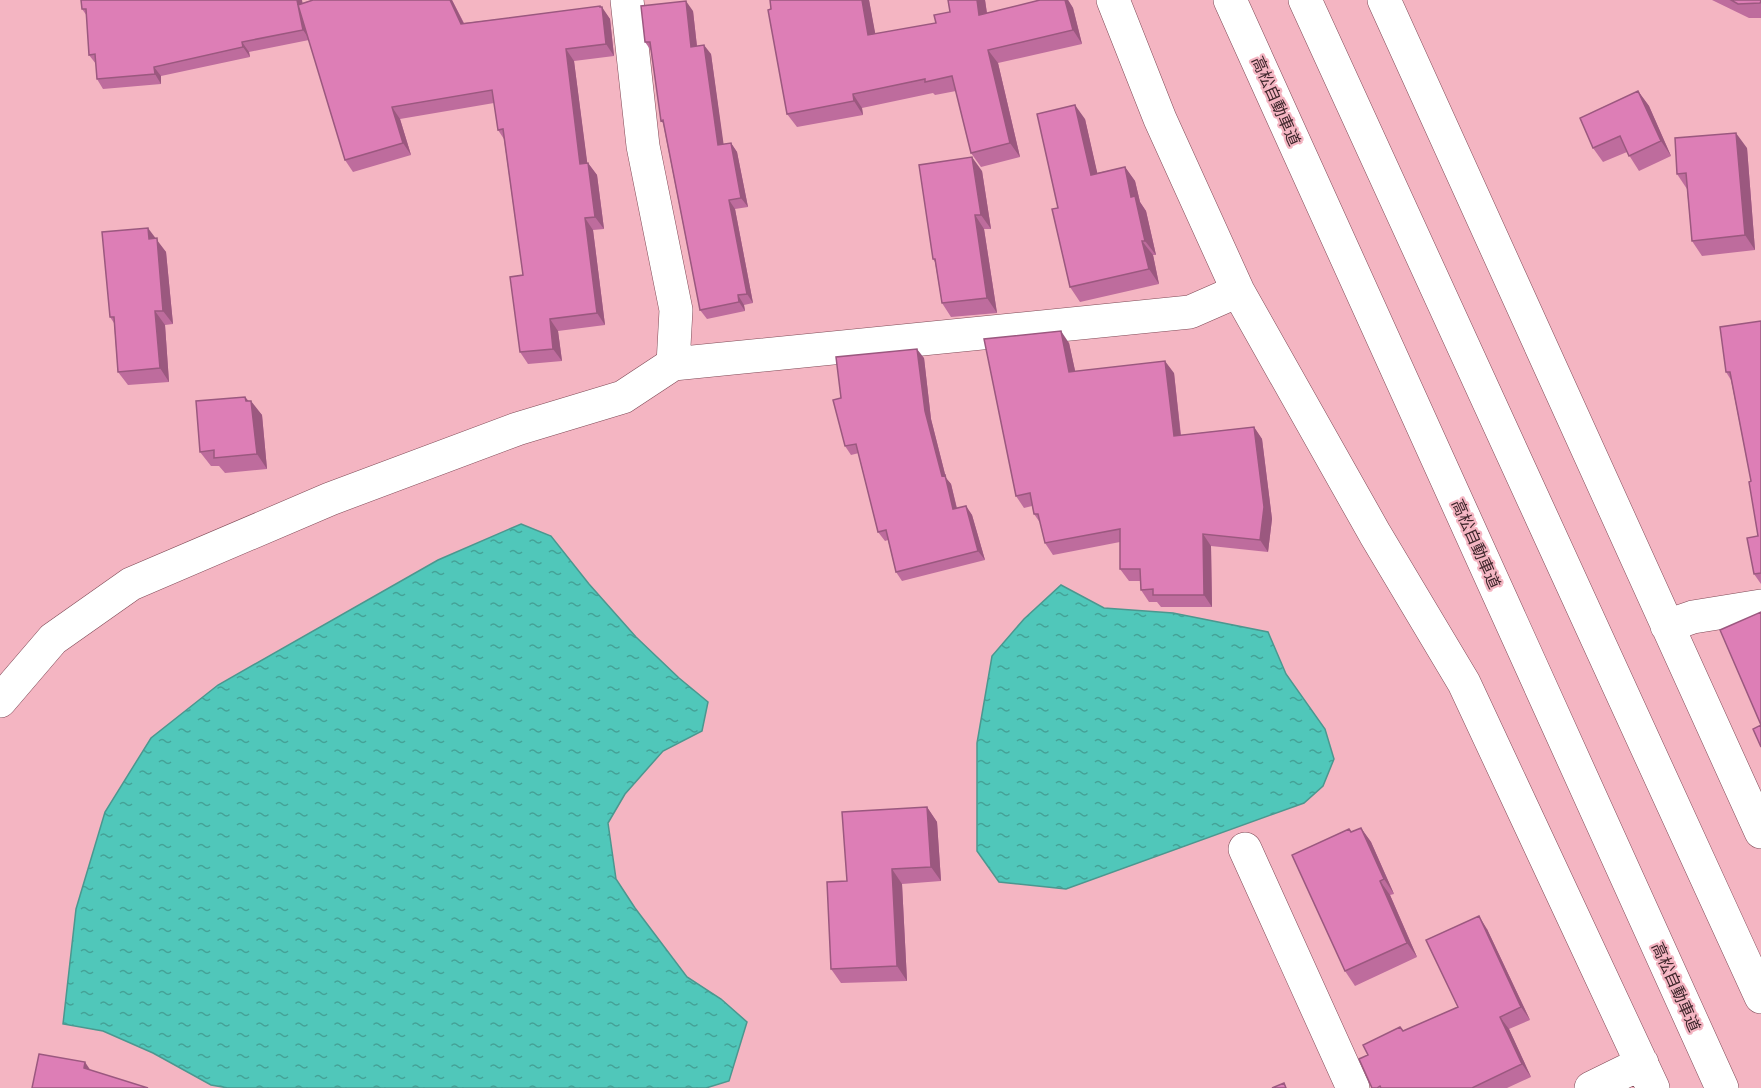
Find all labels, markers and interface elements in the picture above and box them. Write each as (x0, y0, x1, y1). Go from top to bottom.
street label: 高松自動車道 (1247, 53, 1305, 149)
street label: 高松自動車道 (1447, 496, 1505, 592)
street label: 高松自動車道 (1647, 939, 1705, 1035)

